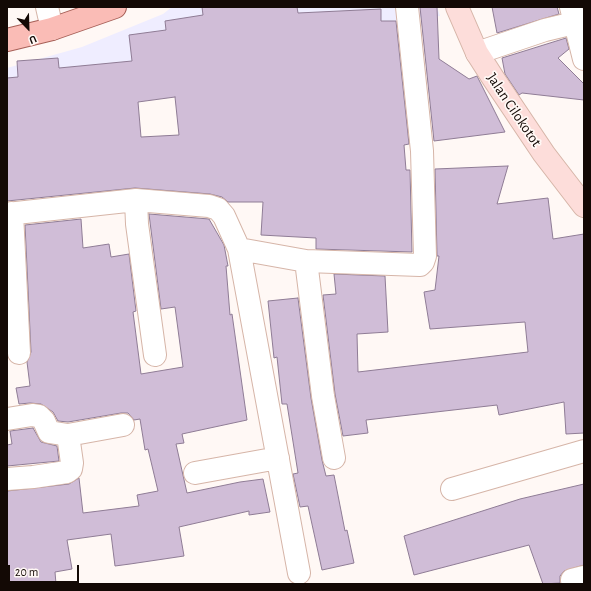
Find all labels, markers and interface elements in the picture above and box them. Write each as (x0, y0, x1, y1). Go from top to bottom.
north arrow (8, 8, 48, 48)
text: U (27, 33, 38, 46)
street label: Jalan Cilokotot (483, 70, 545, 150)
scale bar (10, 557, 81, 583)
text: 20 m (15, 566, 38, 578)

